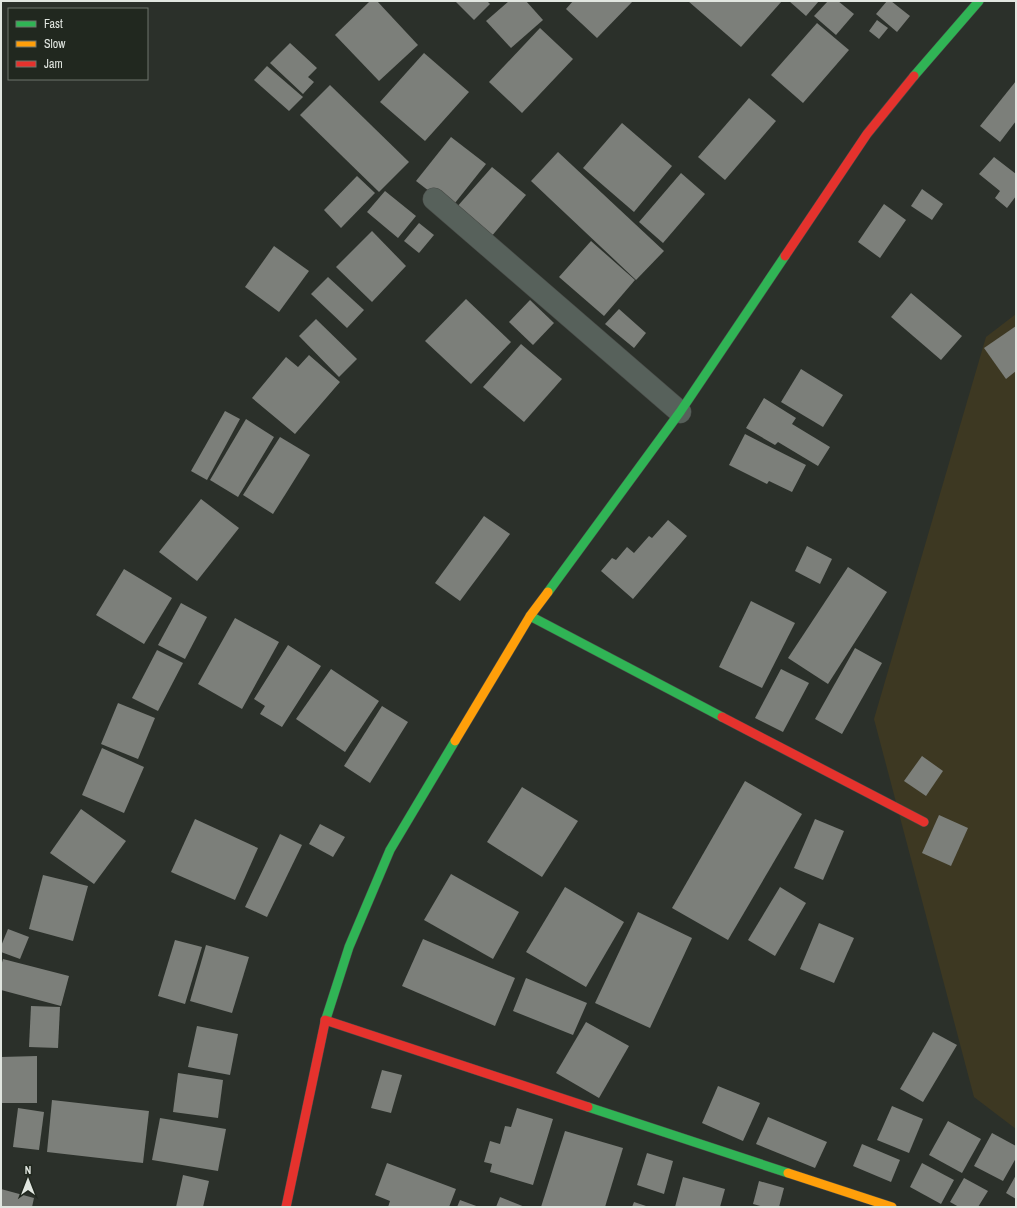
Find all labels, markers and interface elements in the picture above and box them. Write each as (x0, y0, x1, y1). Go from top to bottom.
legend (8, 8, 148, 80)
text: Fast (44, 16, 63, 32)
text: Slow (44, 36, 66, 52)
text: Jam (44, 56, 63, 72)
north arrow (8, 1160, 48, 1200)
text: N (25, 1163, 31, 1177)

